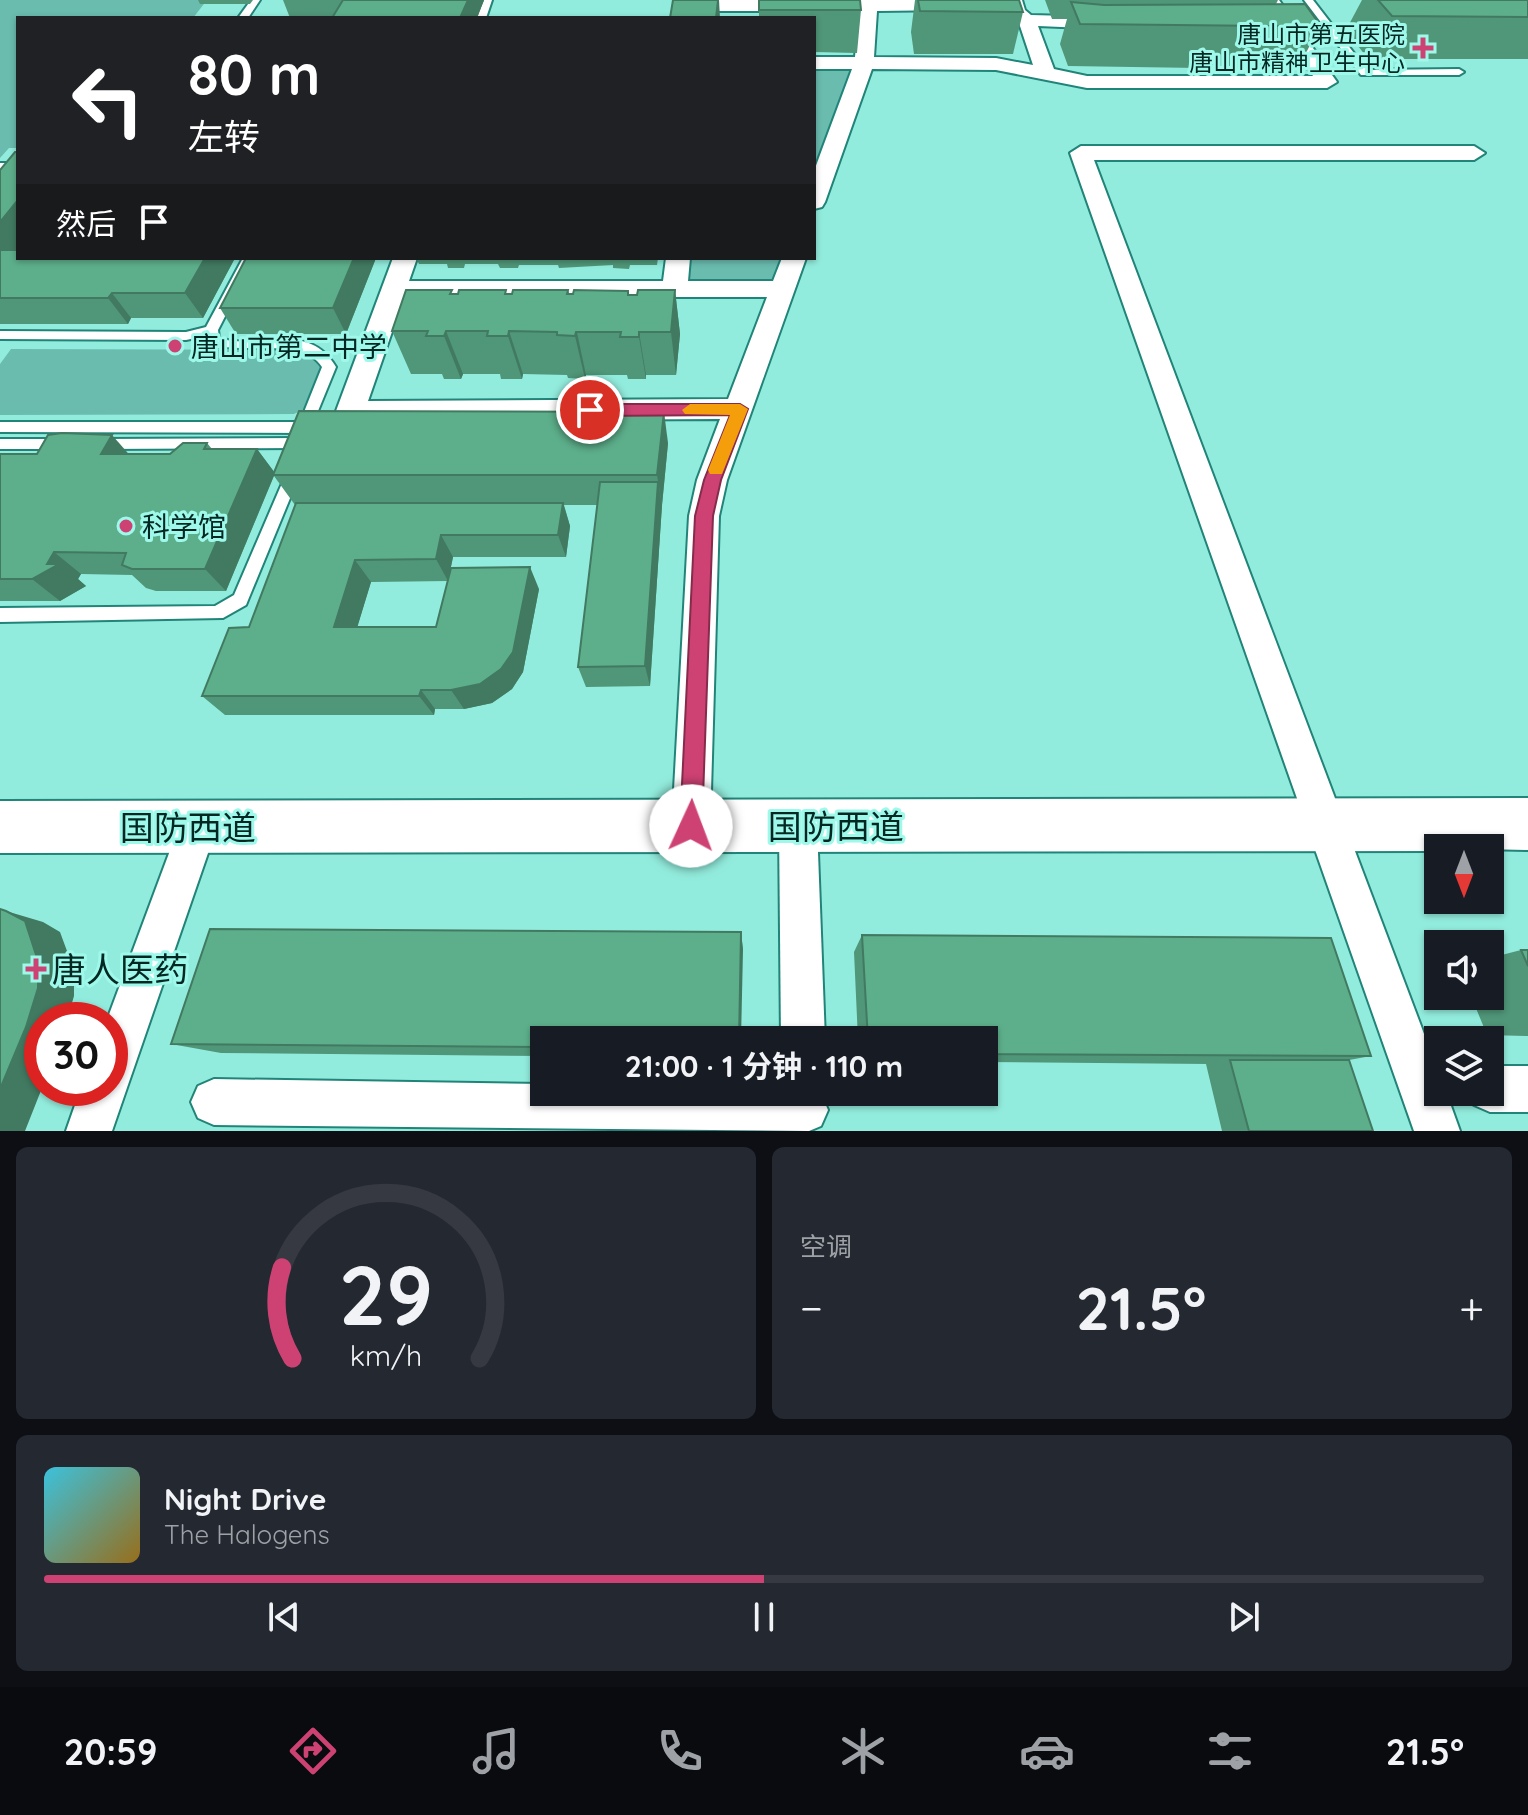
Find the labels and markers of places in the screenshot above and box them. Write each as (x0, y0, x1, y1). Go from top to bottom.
place label: 唐山市第五医院 唐山市精神卫生中心 (1189, 19, 1405, 77)
marker: 唐山市第五医院 唐山市精神卫生中心 (1412, 37, 1434, 59)
place label: 唐山市第二中学 (191, 329, 387, 364)
marker: 唐山市第二中学 (166, 337, 184, 355)
pin (556, 376, 624, 444)
place label: 科学馆 (142, 509, 226, 544)
marker: 科学馆 (117, 517, 135, 535)
place label: 唐人医药 (52, 948, 188, 991)
marker: 唐人医药 (27, 960, 45, 978)

